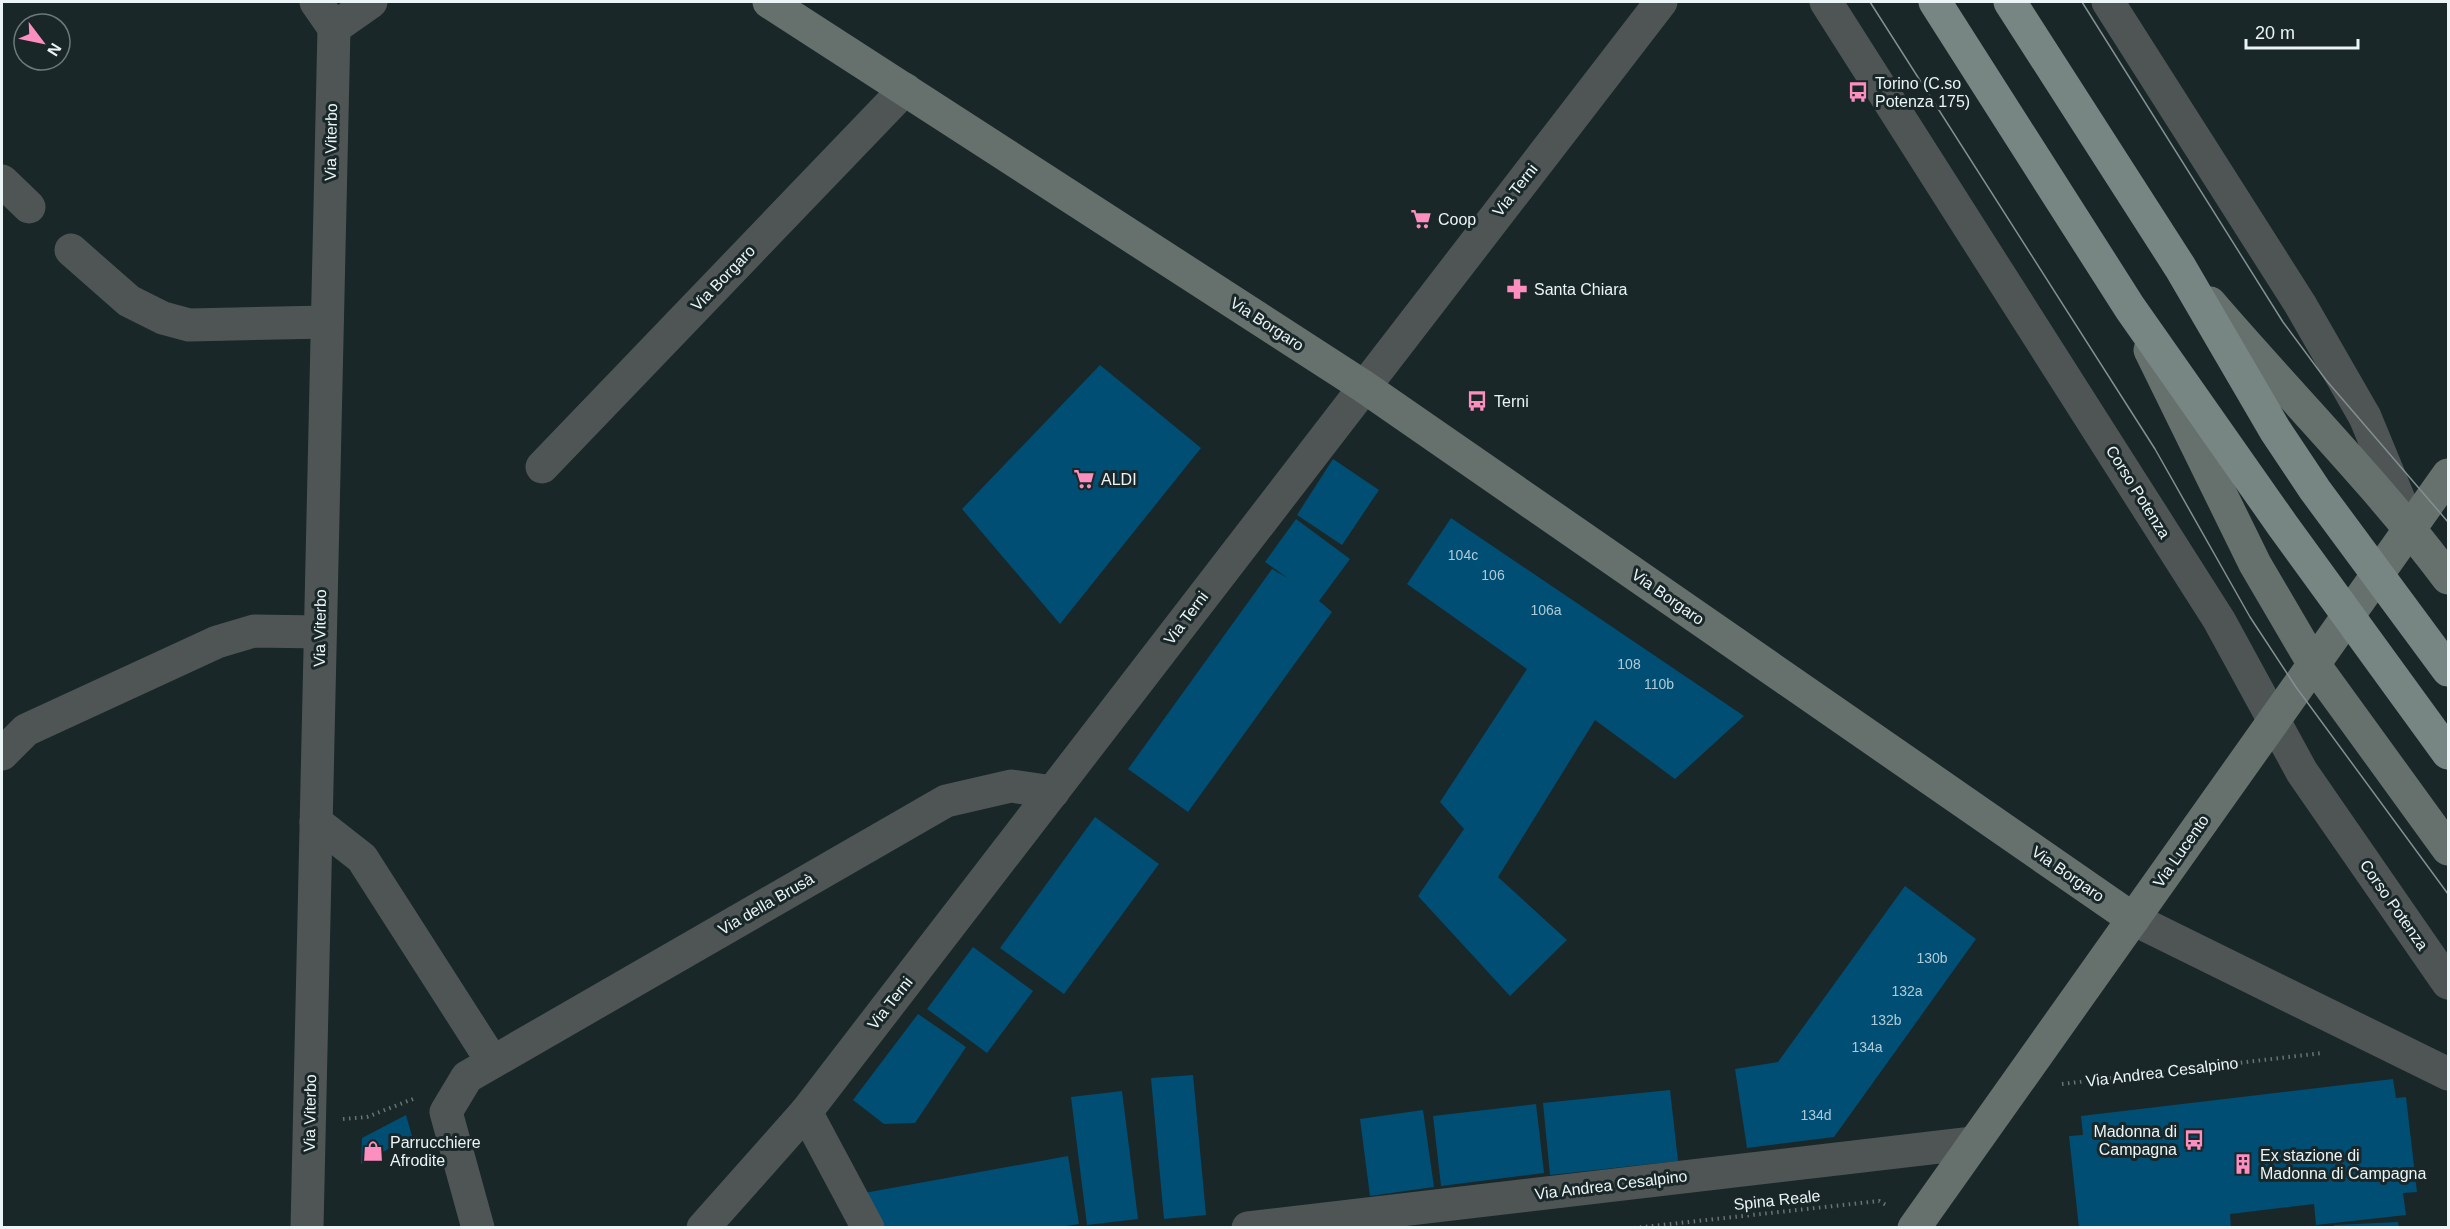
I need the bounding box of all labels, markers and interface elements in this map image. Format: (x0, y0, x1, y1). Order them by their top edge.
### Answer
north arrow (12, 12, 72, 72)
scale bar (2246, 12, 2358, 50)
text: 20 m (2255, 23, 2295, 43)
text: N (44, 40, 65, 59)
place label: Torino (C.so Potenza 175) (1875, 75, 1970, 110)
bus stop icon: Torino (C.so Potenza 175) (1846, 80, 1870, 104)
street label: Via Viterbo (322, 103, 340, 181)
street label: Via Terni (1489, 160, 1541, 220)
supermarket icon: Coop (1409, 207, 1433, 231)
place label: Coop (1438, 211, 1476, 228)
street label: Via Borgaro (688, 242, 758, 314)
pharmacy icon: Santa Chiara (1505, 277, 1529, 301)
place label: Santa Chiara (1534, 281, 1627, 298)
street label: Via Borgaro (1227, 294, 1307, 354)
bus stop icon: Terni (1465, 389, 1489, 413)
place label: Terni (1494, 393, 1529, 410)
street label: Corso Potenza (2103, 443, 2173, 541)
supermarket icon: ALDI (1072, 467, 1096, 491)
place label: ALDI (1101, 471, 1137, 488)
house number: 104c (1448, 547, 1478, 563)
street label: Via Borgaro (1629, 566, 1707, 628)
house number: 106 (1481, 567, 1505, 583)
street label: Via Terni (1161, 588, 1211, 648)
street label: Via Viterbo (311, 589, 329, 667)
house number: 106a (1530, 602, 1562, 618)
house number: 108 (1617, 656, 1641, 672)
house number: 110b (1644, 676, 1674, 692)
street label: Via Lucento (2150, 812, 2212, 890)
street label: Via Borgaro (2029, 843, 2107, 905)
street label: Corso Potenza (2357, 857, 2431, 953)
street label: Via della Brusà (715, 870, 817, 938)
house number: 130b (1916, 950, 1948, 966)
street label: Via Terni (864, 973, 916, 1033)
house number: 132a (1891, 983, 1923, 999)
house number: 132b (1870, 1012, 1902, 1028)
house number: 134a (1851, 1039, 1883, 1055)
street label: Via Andrea Cesalpino (2085, 1054, 2239, 1090)
street label: Via Viterbo (301, 1074, 319, 1152)
house number: 134d (1800, 1107, 1832, 1123)
place label: Madonna di Campagna (2093, 1123, 2177, 1158)
bus stop icon: Madonna di Campagna (2182, 1128, 2206, 1152)
place label: Parrucchiere Afrodite (390, 1134, 481, 1169)
shop icon: Parrucchiere Afrodite (361, 1139, 385, 1163)
place label: Ex stazione di Madonna di Campagna (2260, 1147, 2426, 1182)
building icon: Ex stazione di Madonna di Campagna (2231, 1152, 2255, 1176)
street label: Via Andrea Cesalpino (1534, 1167, 1688, 1203)
street label: Spina Reale (1733, 1187, 1821, 1213)

